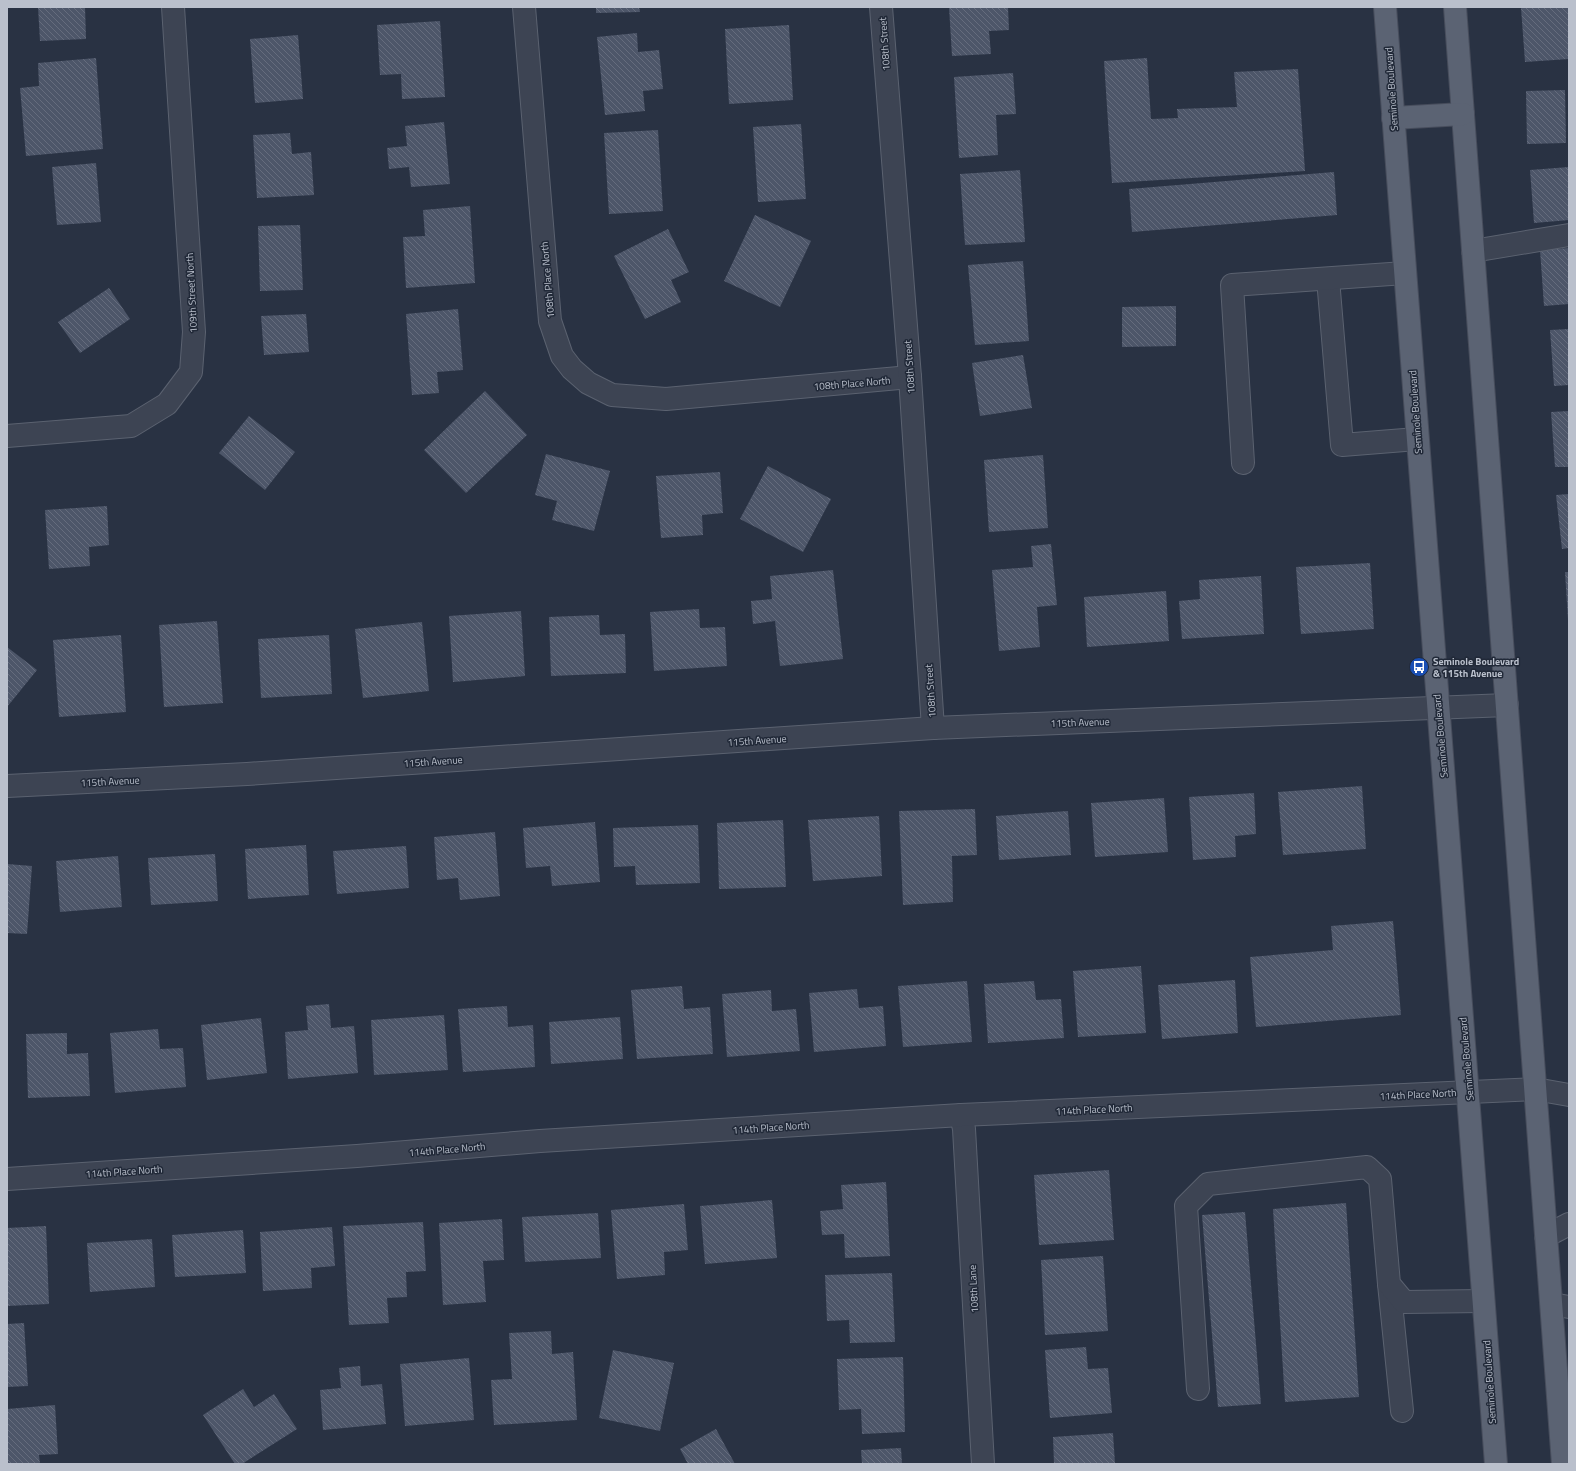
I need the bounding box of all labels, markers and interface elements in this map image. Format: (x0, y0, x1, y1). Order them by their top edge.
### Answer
street label: 108th Street (875, 16, 894, 71)
street label: Seminole Boulevard (1381, 47, 1402, 131)
street label: 108th Place North (537, 241, 558, 319)
street label: 109th Street North (182, 253, 201, 333)
street label: 108th Street (900, 339, 919, 394)
street label: Seminole Boulevard (1405, 370, 1426, 454)
street label: 108th Place North (813, 373, 891, 394)
place label: Seminole Boulevard & 115th Avenue (1433, 654, 1519, 681)
bus stop icon: Seminole Boulevard & 115th Avenue (1408, 656, 1430, 678)
street label: 108th Street (921, 663, 940, 718)
street label: Seminole Boulevard (1429, 694, 1452, 778)
street label: 115th Avenue (1050, 714, 1110, 731)
street label: 115th Avenue (727, 731, 787, 750)
street label: 115th Avenue (403, 752, 463, 771)
street label: 115th Avenue (80, 772, 140, 791)
street label: Seminole Boulevard (1455, 1017, 1478, 1101)
street label: 114th Place North (1379, 1085, 1457, 1104)
street label: 114th Place North (1055, 1100, 1133, 1119)
street label: 114th Place North (732, 1117, 810, 1138)
street label: 114th Place North (408, 1139, 486, 1160)
street label: 114th Place North (85, 1161, 163, 1182)
street label: 108th Lane (965, 1265, 982, 1313)
street label: Seminole Boulevard (1479, 1340, 1500, 1424)

